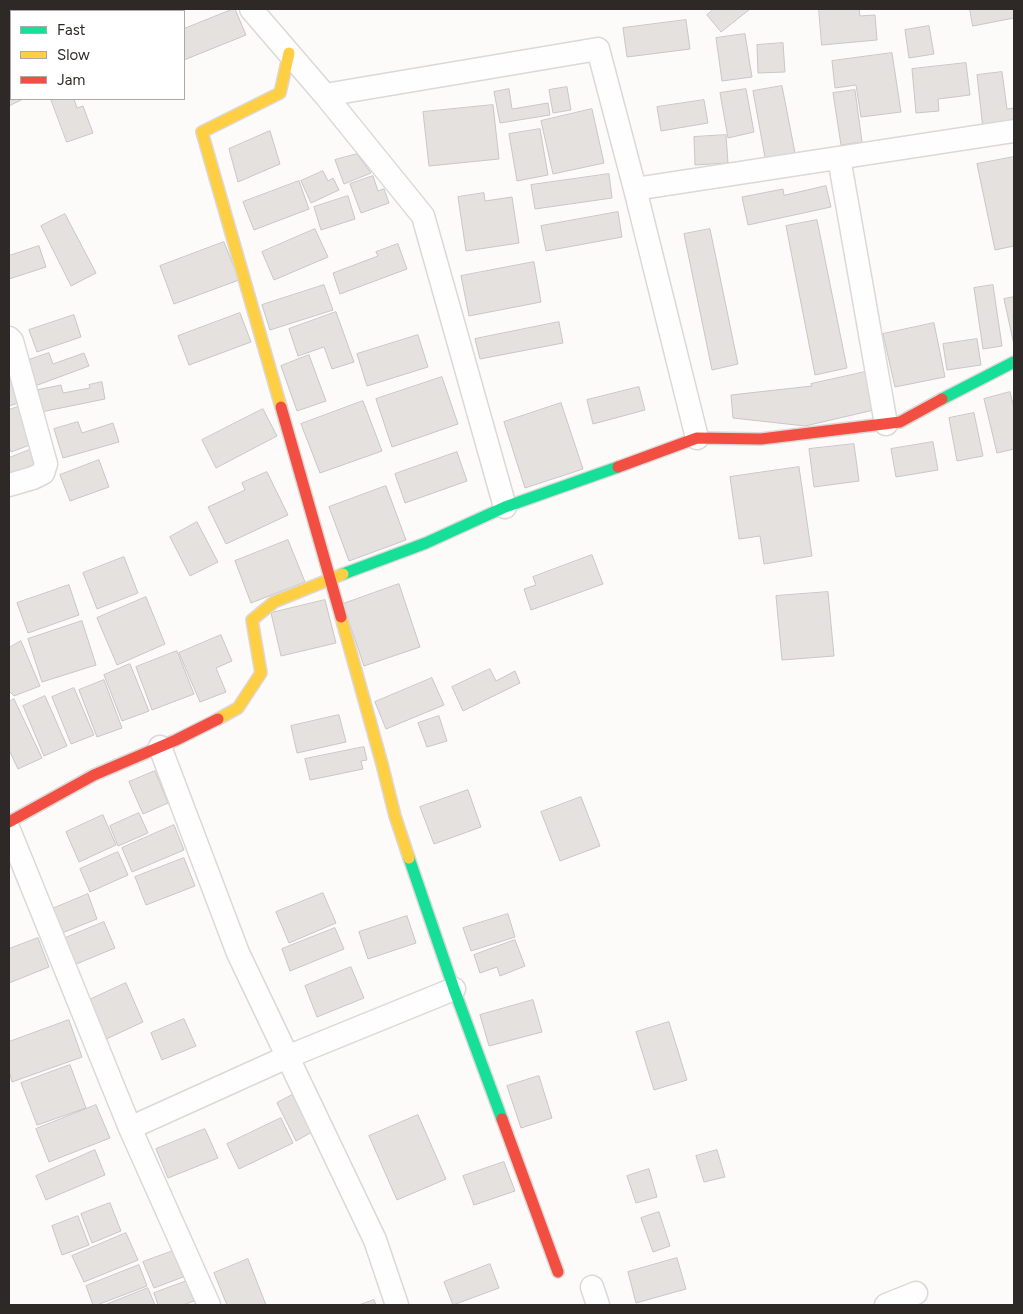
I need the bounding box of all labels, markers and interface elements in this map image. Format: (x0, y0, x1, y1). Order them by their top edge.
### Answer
legend (10, 10, 185, 100)
text: Fast (57, 21, 85, 39)
text: Slow (57, 46, 90, 64)
text: Jam (57, 71, 85, 89)

